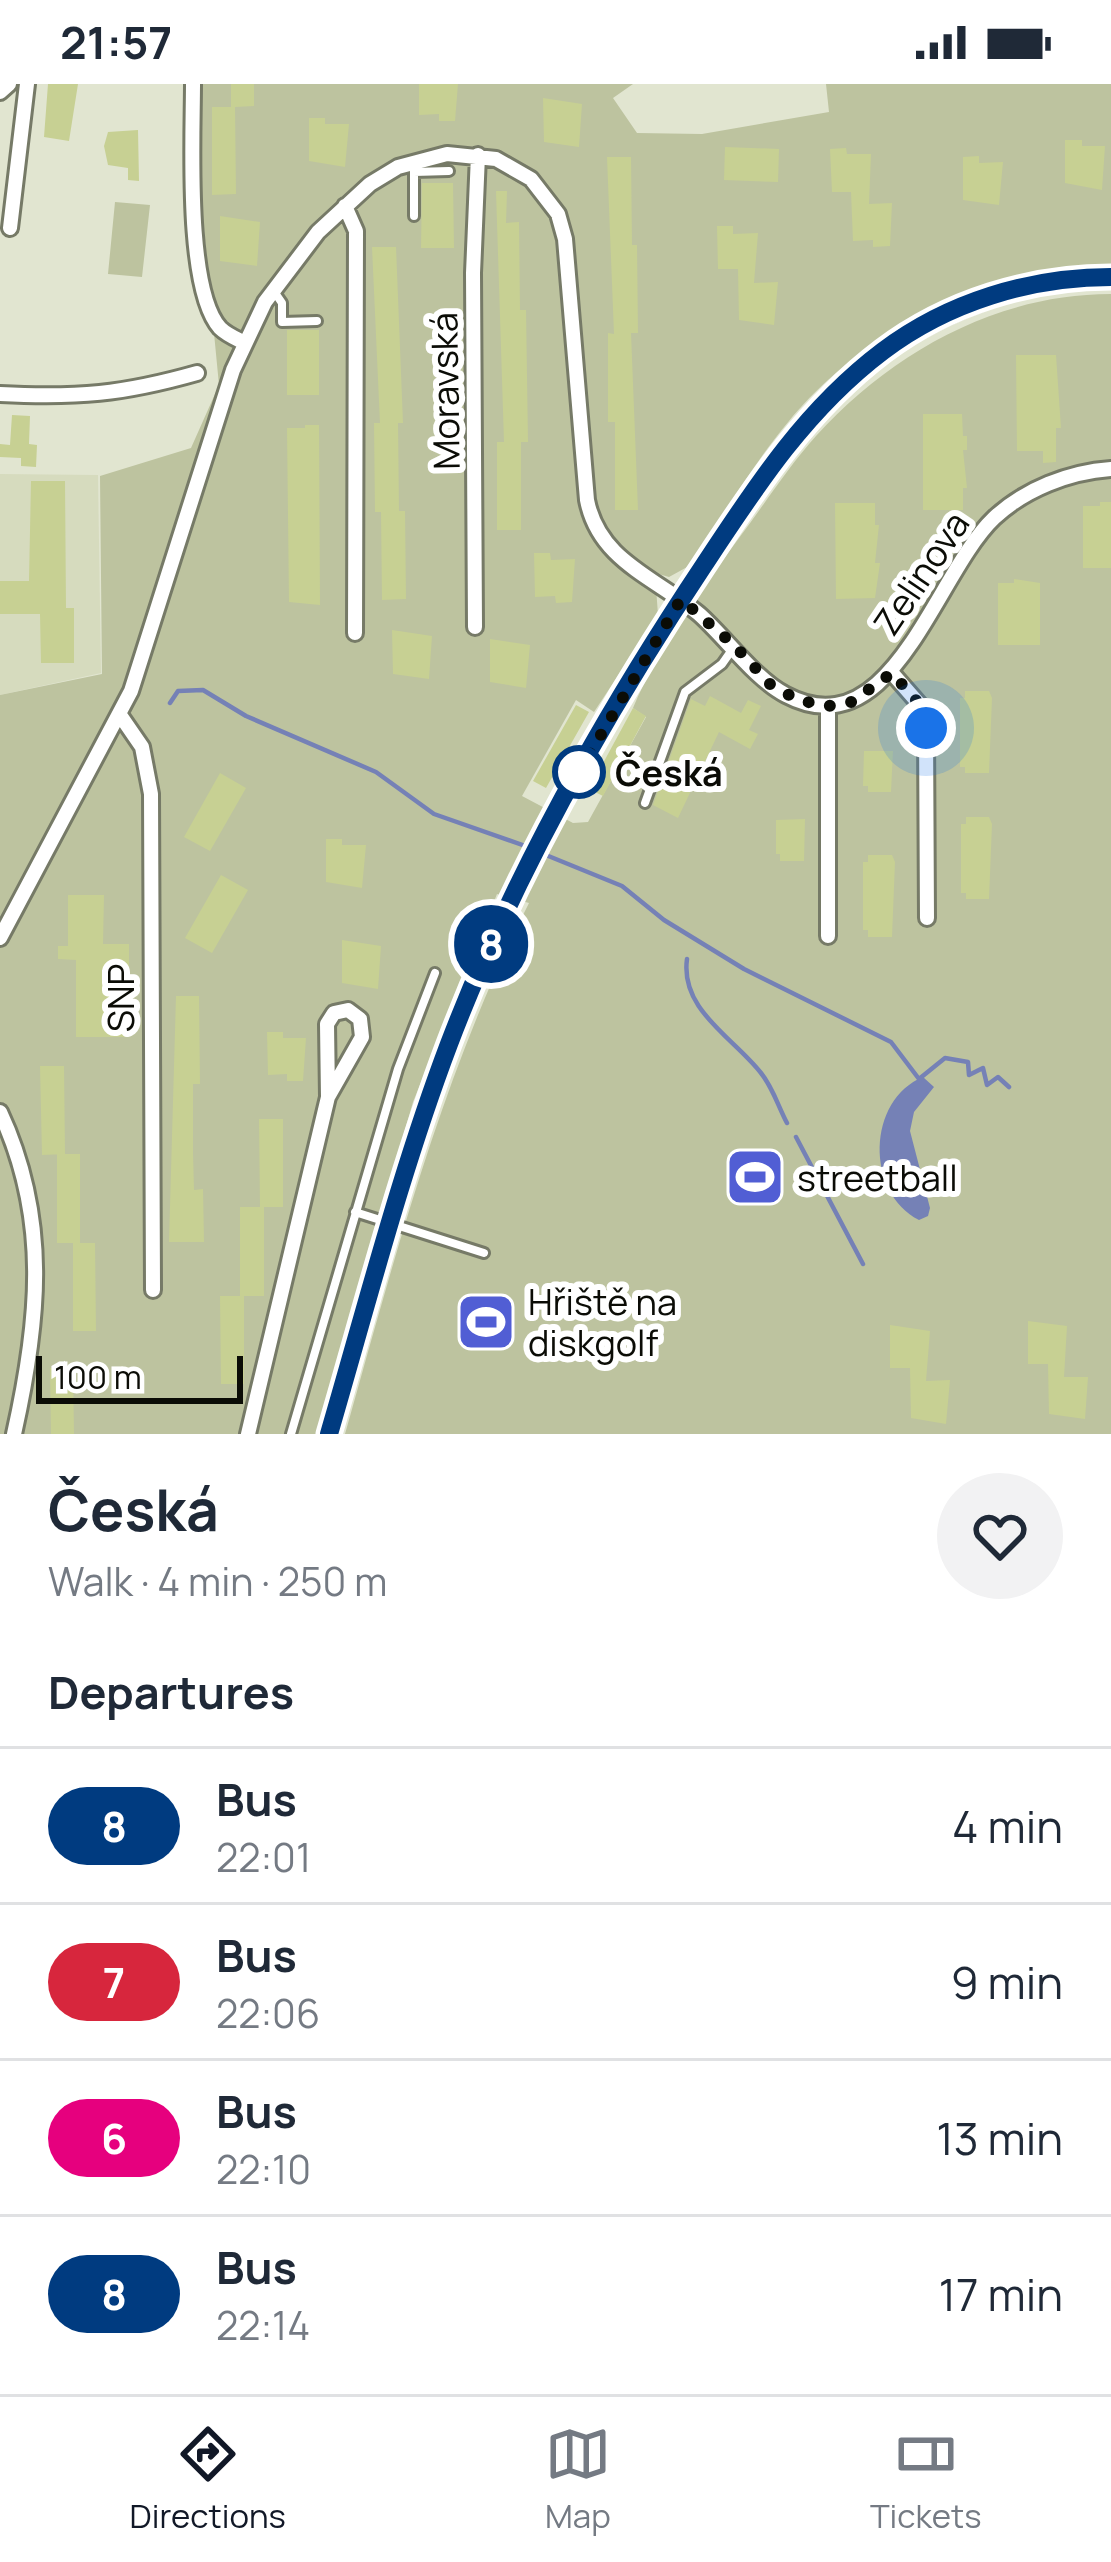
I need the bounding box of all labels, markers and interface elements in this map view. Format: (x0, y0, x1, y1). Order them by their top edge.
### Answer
text: 21:57 (60, 11, 172, 73)
street label: Moravská (419, 312, 471, 470)
street label: Zelinova (862, 502, 980, 644)
your location (896, 698, 956, 758)
marker: Česká (554, 747, 604, 797)
place label: Česká (615, 748, 723, 797)
line badge: 8 (452, 905, 530, 983)
text: 8 (478, 915, 504, 973)
street label: SNP (96, 964, 145, 1032)
sports icon: streetball (724, 1146, 786, 1208)
place label: streetball (797, 1153, 958, 1202)
place label: Hřiště na diskgolf (528, 1277, 677, 1367)
sports icon: Hřiště na diskgolf (455, 1291, 517, 1353)
scale bar (36, 1350, 243, 1403)
text: 100 m (54, 1354, 142, 1399)
text: Česká (48, 1470, 219, 1548)
button: heart (937, 1473, 1063, 1599)
text: Walk · 4 min · 250 m (48, 1554, 387, 1608)
text: Departures (48, 1661, 294, 1723)
text: Bus (216, 1768, 297, 1830)
text: 4 min (952, 1795, 1063, 1857)
text: 8 (101, 1797, 127, 1855)
text: 22:01 (216, 1830, 311, 1884)
text: Bus (216, 1924, 297, 1986)
text: 9 min (951, 1951, 1063, 2013)
text: 7 (103, 1953, 125, 2011)
text: 22:06 (216, 1986, 320, 2040)
text: Bus (216, 2080, 297, 2142)
text: 13 min (936, 2107, 1063, 2169)
text: 6 (101, 2109, 127, 2167)
text: 22:10 (216, 2142, 311, 2196)
text: Bus (216, 2236, 297, 2298)
text: 17 min (938, 2263, 1063, 2325)
text: 8 (101, 2265, 127, 2323)
text: 22:14 (216, 2298, 310, 2352)
tab: Directions (130, 2421, 286, 2538)
tab: Map (545, 2421, 611, 2538)
tab: Tickets (870, 2421, 981, 2538)

